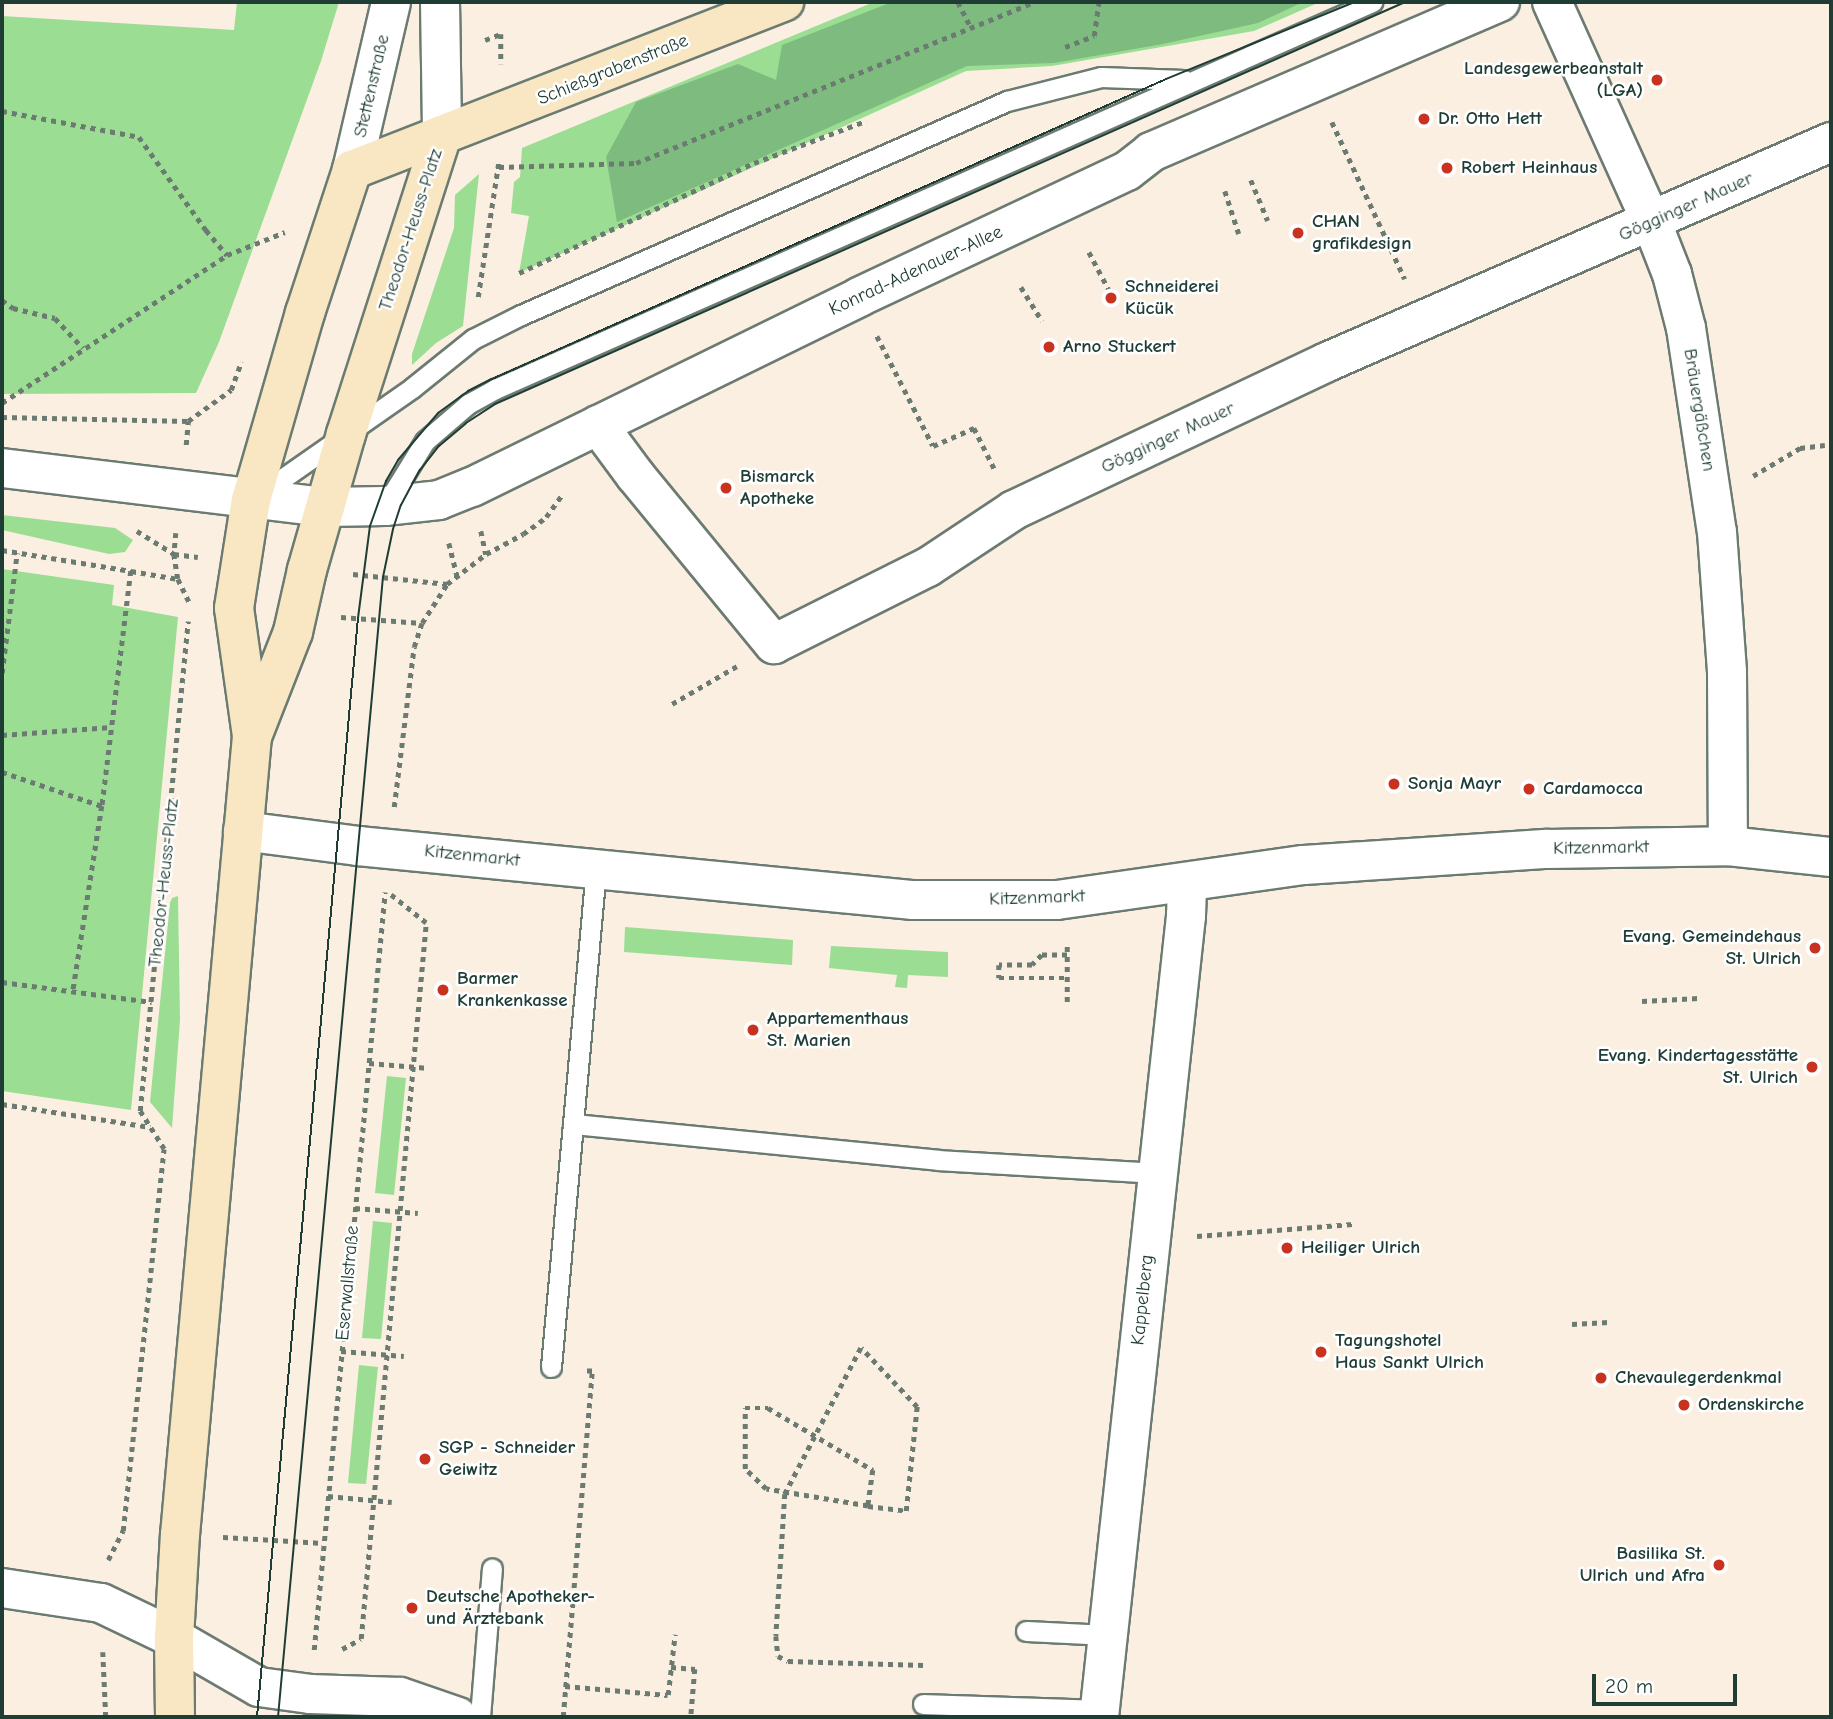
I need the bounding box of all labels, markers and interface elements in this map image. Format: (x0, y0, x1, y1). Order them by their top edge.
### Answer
street label: Schießgrabenstraße (534, 29, 692, 111)
street label: Stettenstraße (349, 32, 395, 140)
place label: Landesgewerbeanstalt (LGA) (1464, 58, 1643, 102)
marker: Landesgewerbeanstalt (LGA) (1649, 72, 1665, 88)
place label: Dr. Otto Hett (1438, 108, 1542, 130)
marker: Dr. Otto Hett (1416, 111, 1432, 127)
street label: Theodor-Heuss-Platz (374, 146, 448, 314)
place label: Robert Heinhaus (1461, 157, 1597, 179)
marker: Robert Heinhaus (1439, 160, 1455, 176)
street label: Gögginger Mauer (1615, 167, 1757, 247)
place label: CHAN grafikdesign (1312, 211, 1412, 255)
street label: Konrad-Adenauer-Allee (826, 221, 1006, 321)
marker: CHAN grafikdesign (1290, 225, 1306, 241)
place label: Schneiderei Kücük (1125, 276, 1219, 320)
marker: Schneiderei Kücük (1103, 290, 1119, 306)
place label: Arno Stuckert (1063, 336, 1176, 358)
marker: Arno Stuckert (1041, 339, 1057, 355)
street label: Bräuergäßchen (1678, 347, 1720, 473)
street label: Gögginger Mauer (1098, 397, 1238, 479)
place label: Bismarck Apotheke (740, 466, 814, 510)
marker: Bismarck Apotheke (718, 480, 734, 496)
place label: Sonja Mayr (1408, 773, 1501, 795)
marker: Sonja Mayr (1386, 776, 1402, 792)
place label: Cardamocca (1543, 778, 1643, 800)
marker: Cardamocca (1521, 781, 1537, 797)
street label: Theodor-Heuss-Platz (144, 798, 184, 968)
street label: Kitzenmarkt (1553, 836, 1649, 860)
street label: Kitzenmarkt (423, 840, 521, 872)
street label: Kitzenmarkt (989, 885, 1085, 911)
place label: Evang. Gemeindehaus St. Ulrich (1622, 926, 1801, 970)
marker: Evang. Gemeindehaus St. Ulrich (1807, 940, 1823, 956)
place label: Barmer Krankenkasse (457, 968, 567, 1012)
marker: Barmer Krankenkasse (435, 982, 451, 998)
place label: Appartementhaus St. Marien (767, 1008, 908, 1052)
marker: Appartementhaus St. Marien (745, 1022, 761, 1038)
place label: Evang. Kindertagesstätte St. Ulrich (1598, 1045, 1798, 1089)
marker: Evang. Kindertagesstätte St. Ulrich (1804, 1059, 1820, 1075)
street label: Eserwallstraße (332, 1225, 364, 1341)
place label: Heiliger Ulrich (1301, 1237, 1420, 1259)
marker: Heiliger Ulrich (1279, 1240, 1295, 1256)
street label: Kappelberg (1127, 1254, 1159, 1346)
place label: Tagungshotel Haus Sankt Ulrich (1335, 1330, 1484, 1374)
marker: Tagungshotel Haus Sankt Ulrich (1313, 1344, 1329, 1360)
place label: Chevaulegerdenkmal (1615, 1367, 1782, 1389)
marker: Chevaulegerdenkmal (1593, 1370, 1609, 1386)
place label: Ordenskirche (1698, 1394, 1804, 1416)
marker: Ordenskirche (1676, 1397, 1692, 1413)
place label: SGP - Schneider Geiwitz (439, 1437, 575, 1481)
marker: SGP - Schneider Geiwitz (417, 1451, 433, 1467)
place label: Basilika St. Ulrich und Afra (1580, 1543, 1705, 1587)
marker: Basilika St. Ulrich und Afra (1711, 1557, 1727, 1573)
place label: Deutsche Apotheker- und Ärztebank (426, 1586, 595, 1630)
marker: Deutsche Apotheker- und Ärztebank (404, 1600, 420, 1616)
scale bar (1595, 1660, 1740, 1704)
text: 20 m (1605, 1674, 1653, 1698)

